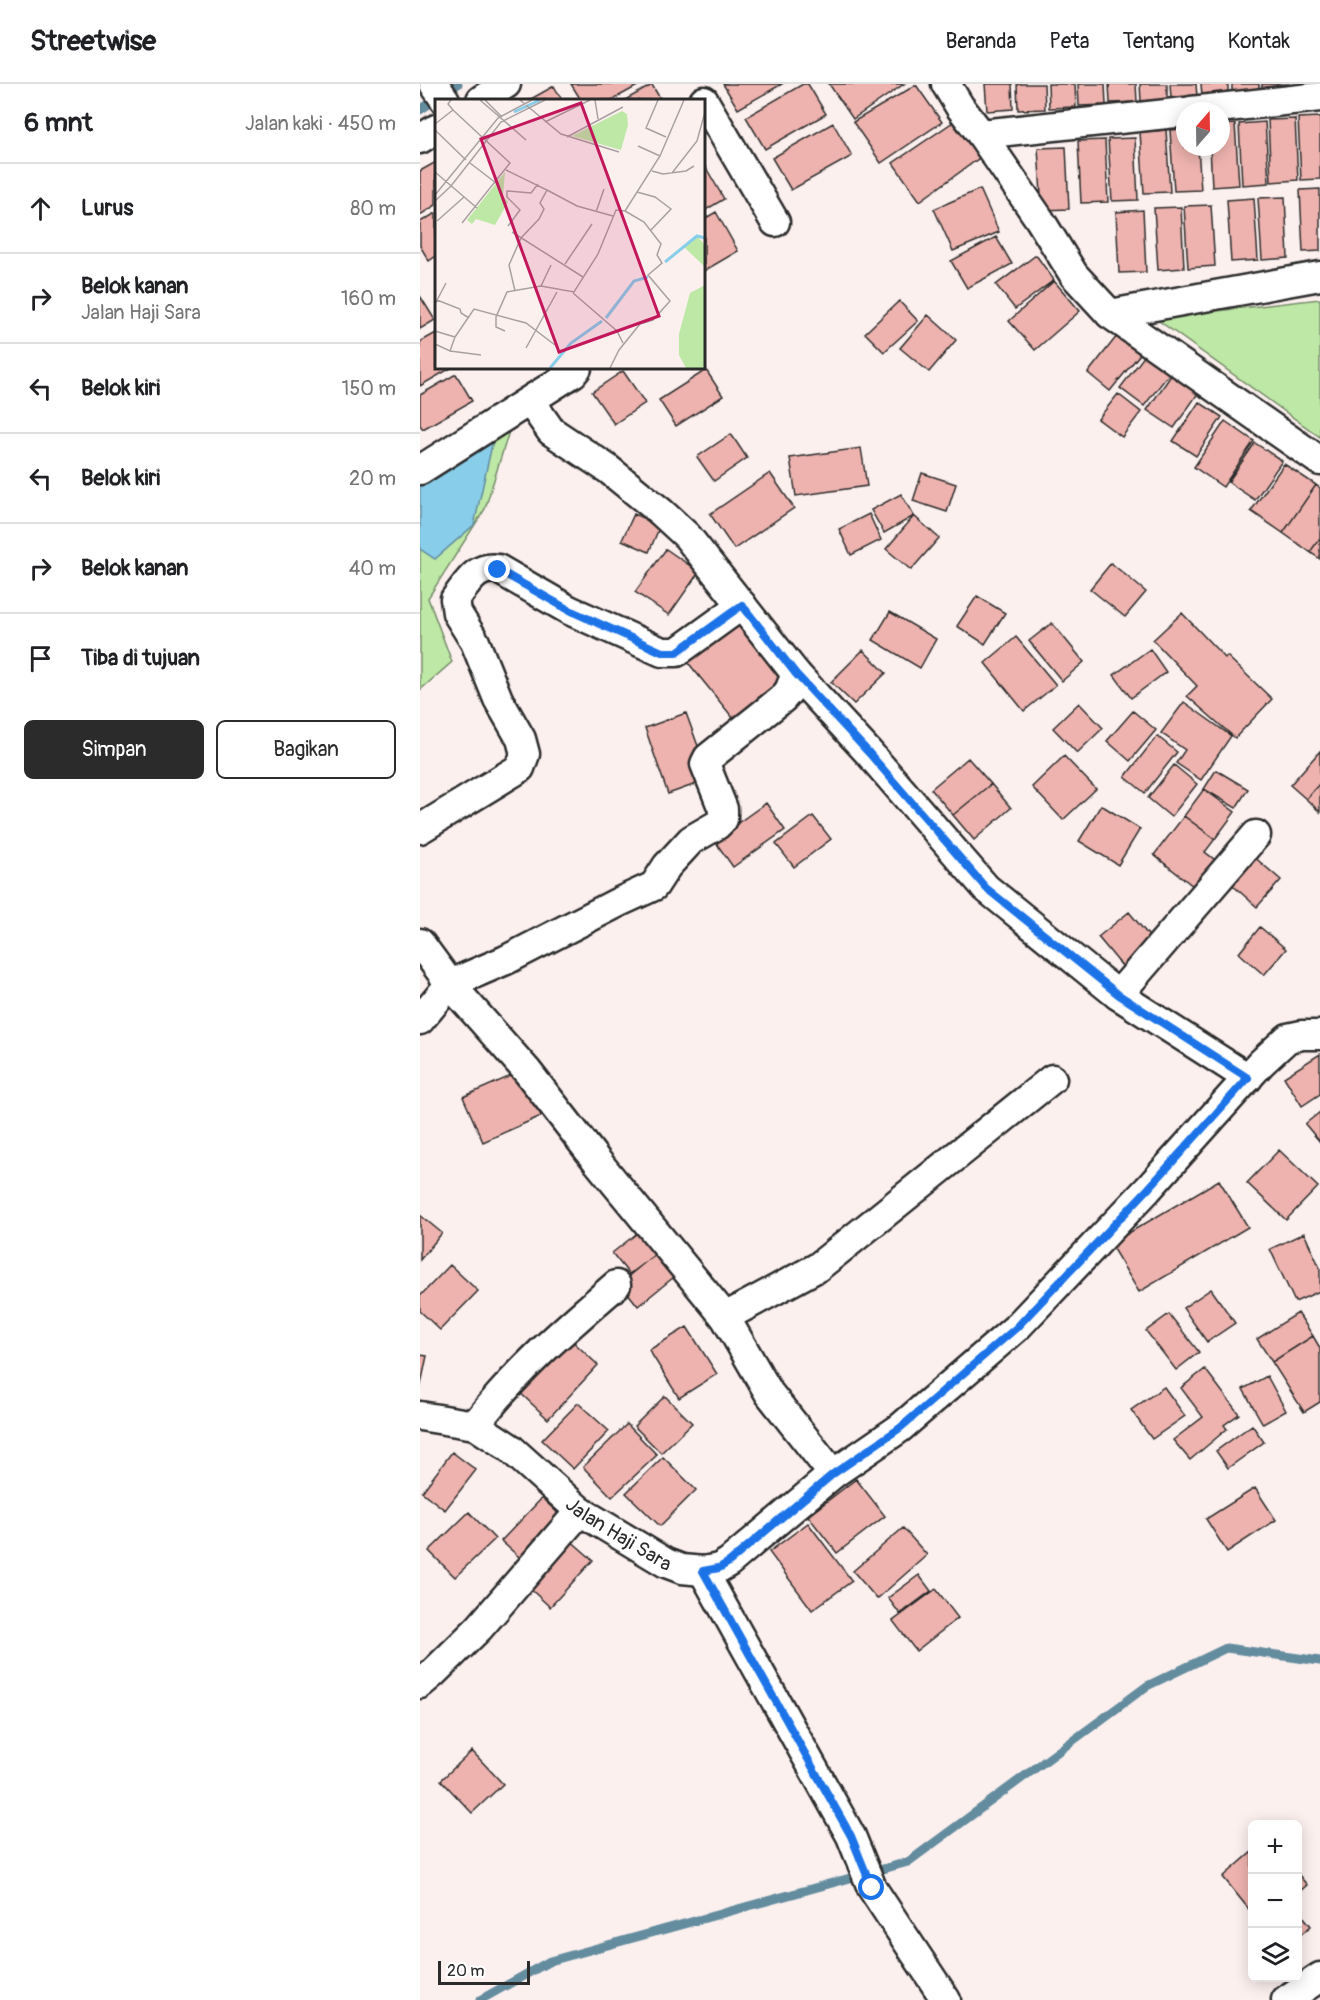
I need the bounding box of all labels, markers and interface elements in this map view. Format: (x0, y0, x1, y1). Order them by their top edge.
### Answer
text: Streetwise (30, 24, 156, 59)
text: Beranda (946, 28, 1016, 55)
text: Peta (1049, 28, 1090, 55)
text: Tentang (1123, 28, 1195, 55)
text: Kontak (1228, 28, 1290, 55)
inset map (435, 99, 705, 369)
north arrow (1176, 102, 1230, 156)
text: 6 mnt (24, 107, 93, 139)
text: Jalan kaki · 450 m (245, 111, 396, 136)
icon: ahead (24, 192, 57, 225)
text: Lurus (81, 194, 133, 222)
text: 80 m (350, 196, 396, 221)
text: Belok kanan (81, 272, 189, 300)
icon: right (24, 282, 57, 315)
text: 160 m (341, 286, 396, 311)
text: Jalan Haji Sara (81, 300, 201, 325)
icon: left (24, 372, 57, 405)
text: Belok kiri (81, 374, 160, 402)
text: 150 m (342, 376, 396, 401)
icon: left (24, 462, 57, 495)
text: Belok kiri (81, 464, 160, 492)
text: 20 m (349, 466, 396, 491)
icon: right (24, 552, 57, 585)
text: Belok kanan (81, 554, 189, 582)
text: 40 m (349, 556, 396, 581)
route end (484, 556, 510, 582)
icon: arrive (24, 642, 57, 675)
text: Tiba di tujuan (81, 644, 200, 672)
button: Simpan (24, 720, 204, 779)
button: Bagikan (216, 720, 396, 779)
street label: Jalan Haji Sara (561, 1492, 675, 1576)
map controls (1248, 1820, 1302, 1982)
button: + (1248, 1820, 1302, 1874)
route start (858, 1874, 884, 1900)
button: − (1248, 1874, 1302, 1928)
button: layers (1248, 1928, 1302, 1982)
scale bar (438, 1958, 530, 1986)
text: 20 m (447, 1961, 485, 1981)

